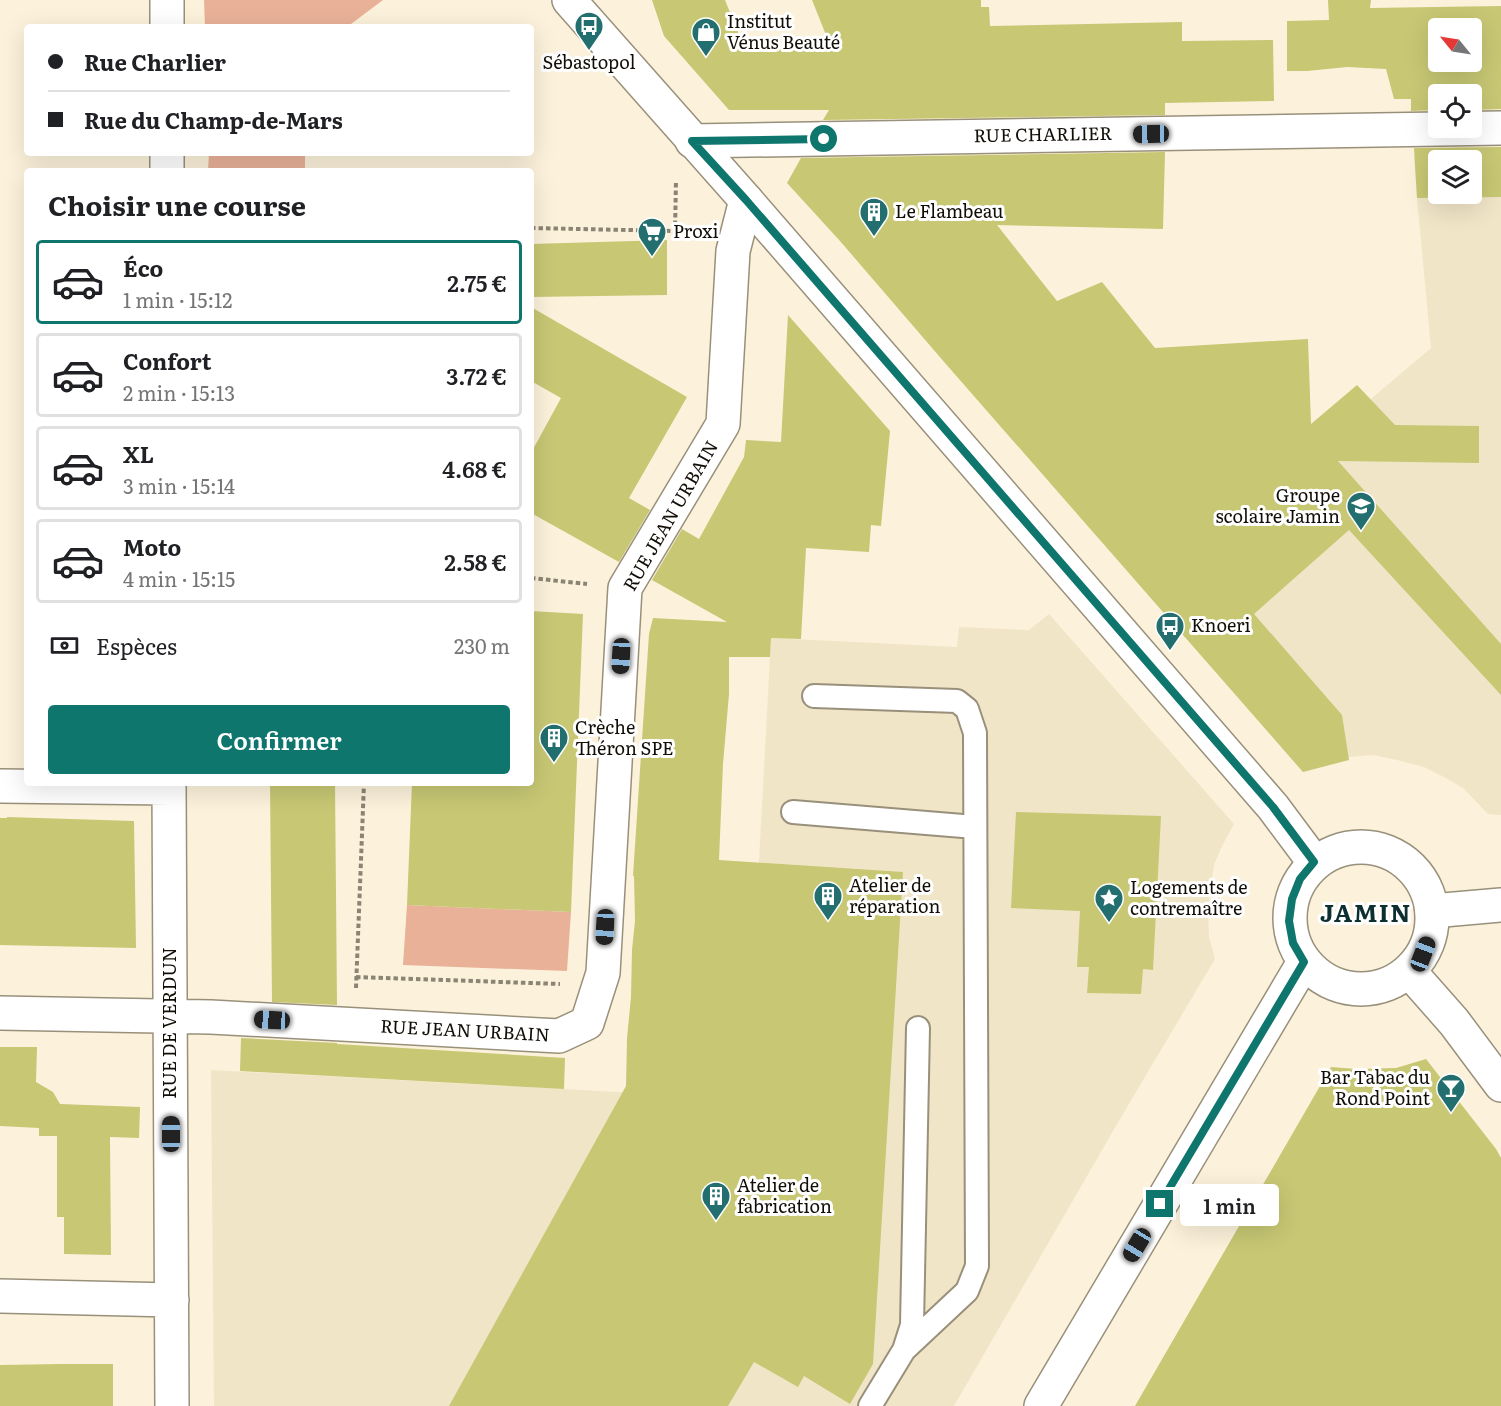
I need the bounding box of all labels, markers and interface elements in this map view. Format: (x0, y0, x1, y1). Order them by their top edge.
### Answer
place label: Institut Vénus Beauté (727, 7, 840, 55)
bus stop icon: Sébastopol (573, 10, 605, 52)
shop icon: Institut Vénus Beauté (690, 16, 722, 58)
north arrow (1428, 18, 1482, 72)
map controls (1428, 18, 1482, 204)
text: Rue Charlier (84, 45, 226, 78)
place label: Sébastopol (543, 48, 635, 75)
button: locate (1428, 84, 1482, 138)
text: Rue du Champ-de-Mars (84, 103, 343, 136)
street label: RUE CHARLIER (973, 119, 1113, 148)
route start (810, 125, 837, 152)
car (1133, 125, 1169, 143)
button: layers (1428, 150, 1482, 204)
text: Choisir une course (48, 184, 306, 224)
building icon: Le Flambeau (858, 196, 890, 238)
place label: Le Flambeau (895, 197, 1004, 224)
supermarket icon: Proxi (636, 216, 668, 258)
place label: Proxi (673, 217, 719, 244)
text: Éco (123, 251, 163, 284)
icon: car (51, 255, 105, 309)
text: 2.75 € (447, 266, 507, 299)
text: 1 min · 15:12 (123, 284, 232, 314)
text: Confort (123, 344, 211, 377)
icon: car (51, 348, 105, 402)
text: 3.72 € (446, 359, 507, 392)
text: 2 min · 15:13 (123, 377, 235, 407)
street label: RUE JEAN URBAIN (616, 435, 724, 596)
text: XL (123, 437, 154, 470)
icon: car (51, 441, 105, 495)
text: 4.68 € (442, 452, 507, 485)
text: 3 min · 15:14 (123, 470, 235, 500)
place label: Groupe scolaire Jamin (1215, 481, 1340, 529)
school or university icon: Groupe scolaire Jamin (1345, 490, 1377, 532)
text: Moto (123, 530, 181, 563)
icon: car (51, 534, 105, 588)
text: 2.58 € (444, 545, 507, 578)
text: 4 min · 15:15 (123, 563, 235, 593)
bus stop icon: Knoeri (1154, 610, 1186, 652)
place label: Knoeri (1191, 611, 1251, 638)
icon: cash (48, 629, 81, 662)
text: Espèces (96, 629, 177, 662)
text: 230 m (454, 630, 510, 660)
car (611, 638, 631, 674)
button: Confirmer (48, 705, 510, 774)
place label: Crèche Théron SPE (575, 713, 674, 761)
building icon: Crèche Théron SPE (538, 722, 570, 764)
place label: Atelier de réparation (849, 871, 940, 919)
place label: Logements de contremaître (1130, 873, 1248, 921)
building icon: Atelier de réparation (812, 880, 844, 922)
place icon: Logements de contremaître (1093, 882, 1125, 924)
district label: JAMIN (1320, 894, 1412, 929)
car (595, 909, 615, 945)
car (1408, 934, 1438, 974)
street label: RUE DE VERDUN (155, 947, 182, 1099)
car (254, 1010, 290, 1030)
street label: RUE JEAN URBAIN (380, 1012, 551, 1047)
place label: Bar Tabac du Rond Point (1320, 1063, 1431, 1111)
bar icon: Bar Tabac du Rond Point (1435, 1072, 1467, 1114)
car (162, 1116, 180, 1152)
place label: Atelier de fabrication (737, 1171, 832, 1219)
building icon: Atelier de fabrication (700, 1180, 732, 1222)
callout: 1 min (1181, 1183, 1280, 1225)
route end (1146, 1190, 1173, 1217)
text: 1 min (1203, 1190, 1256, 1220)
car (1120, 1225, 1154, 1265)

